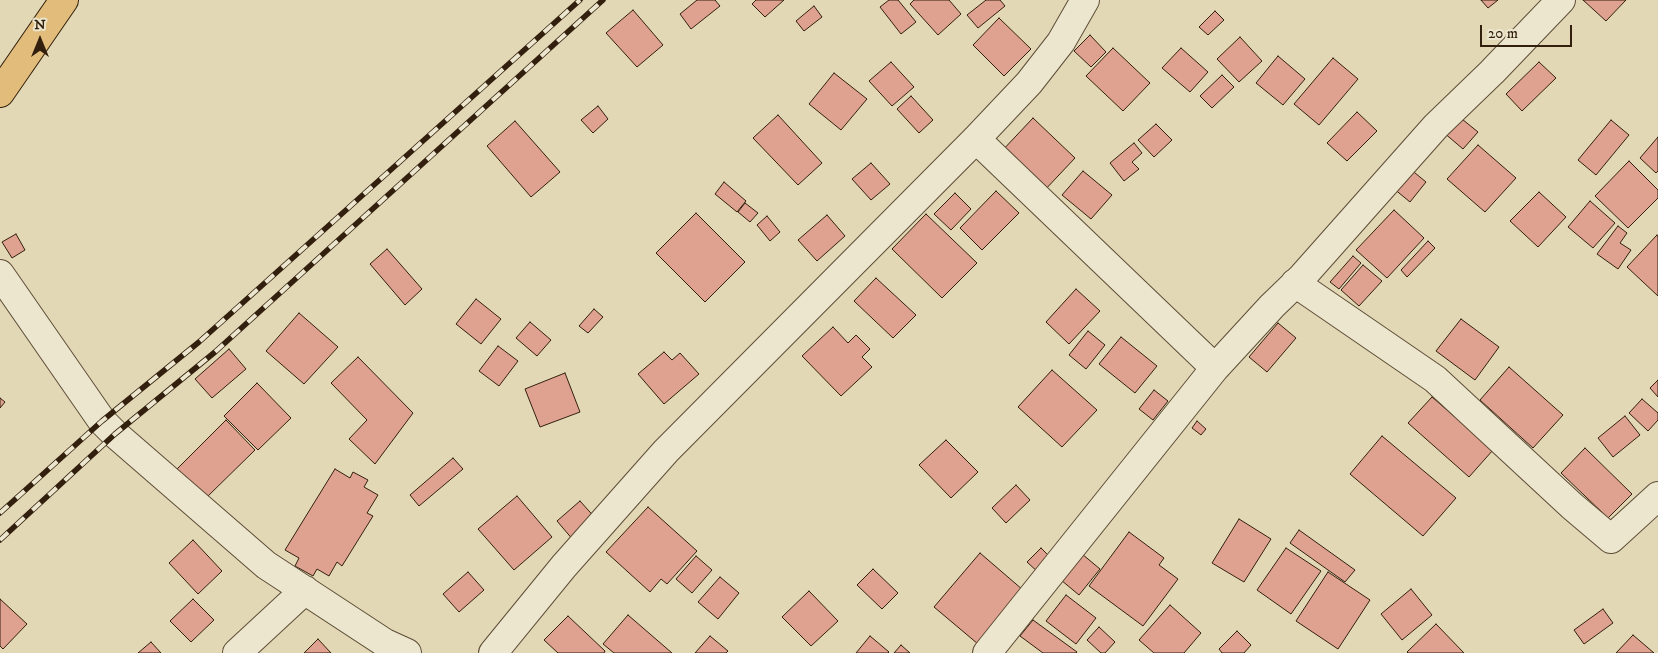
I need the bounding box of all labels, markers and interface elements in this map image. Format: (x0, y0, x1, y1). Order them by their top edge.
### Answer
north arrow (15, 15, 65, 65)
scale bar (1483, 15, 1576, 47)
text: N (34, 16, 46, 34)
text: 20 m (1488, 24, 1518, 43)

